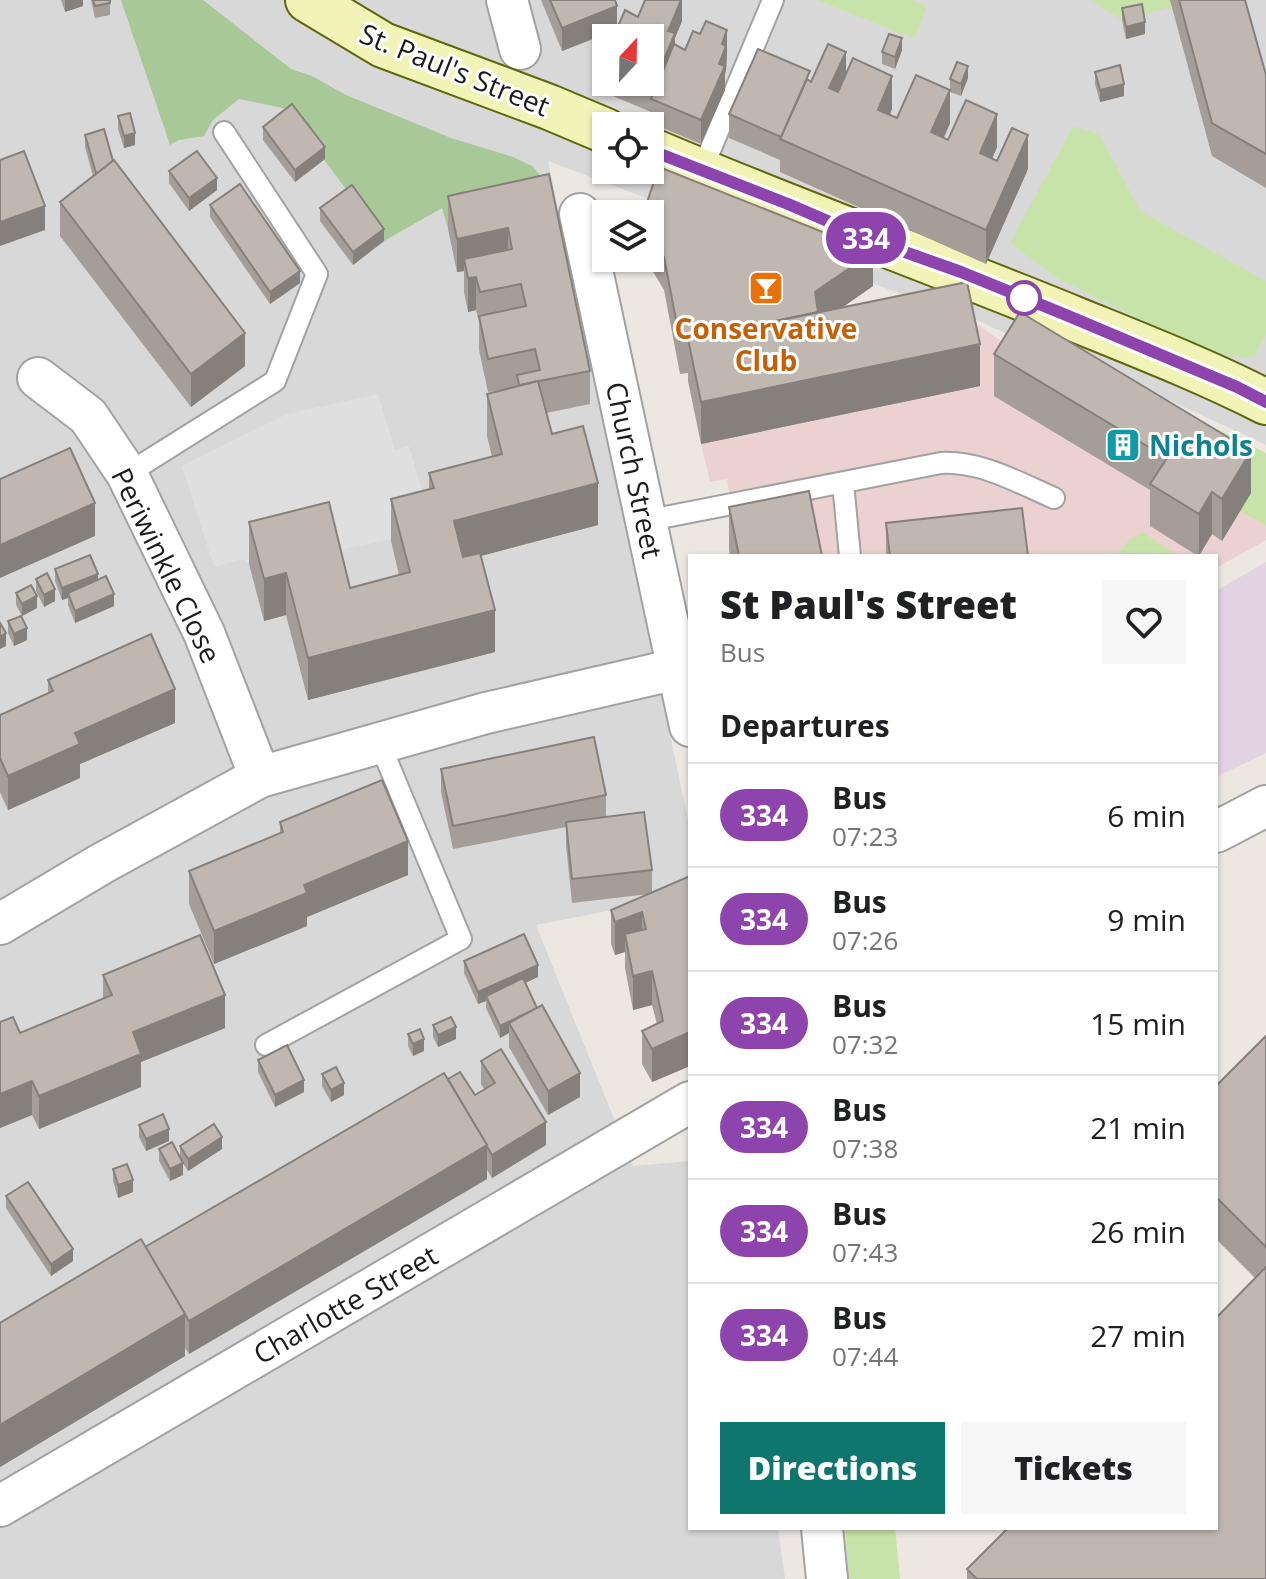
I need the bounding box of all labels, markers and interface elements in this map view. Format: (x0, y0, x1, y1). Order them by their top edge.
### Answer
street label: St. Paul's Street (354, 14, 556, 124)
north arrow (592, 24, 664, 96)
map controls (592, 24, 664, 272)
button: locate (592, 112, 664, 184)
button: layers (592, 200, 664, 272)
line badge: 334 (820, 212, 912, 264)
text: 334 (842, 219, 890, 257)
bar icon: Conservative Club (747, 269, 785, 307)
unlabelled marker (1007, 281, 1041, 315)
place label: Conservative Club (675, 309, 857, 379)
street label: Church Street (598, 378, 672, 562)
building icon: Nichols (1104, 426, 1142, 464)
place label: Nichols (1149, 426, 1253, 464)
street label: Periwinkle Close (103, 461, 231, 669)
text: St Paul's Street (720, 578, 1017, 630)
button: heart (1102, 580, 1186, 664)
text: Bus (720, 634, 765, 670)
text: Departures (720, 705, 890, 746)
text: Bus (832, 777, 887, 818)
text: 6 min (1107, 795, 1186, 836)
text: 334 (740, 796, 788, 834)
text: 07:23 (832, 818, 898, 854)
text: Bus (832, 881, 887, 922)
text: 9 min (1107, 899, 1186, 940)
text: 334 (740, 900, 788, 938)
text: 07:26 (832, 922, 898, 958)
text: Bus (832, 985, 887, 1026)
text: 15 min (1090, 1003, 1186, 1044)
text: 334 (740, 1004, 788, 1042)
text: 07:32 (832, 1026, 898, 1062)
text: Bus (832, 1089, 887, 1130)
text: 21 min (1090, 1107, 1186, 1148)
text: 334 (740, 1108, 788, 1146)
text: 07:38 (832, 1130, 898, 1166)
text: Bus (832, 1193, 887, 1234)
text: 26 min (1090, 1211, 1186, 1252)
text: 334 (740, 1212, 788, 1250)
text: 07:43 (832, 1234, 898, 1270)
street label: Charlotte Street (246, 1236, 444, 1372)
text: Bus (832, 1297, 887, 1338)
text: 27 min (1090, 1315, 1186, 1356)
text: 334 (740, 1316, 788, 1354)
text: 07:44 (832, 1338, 898, 1374)
button: Directions (720, 1422, 945, 1514)
button: Tickets (961, 1422, 1186, 1514)

